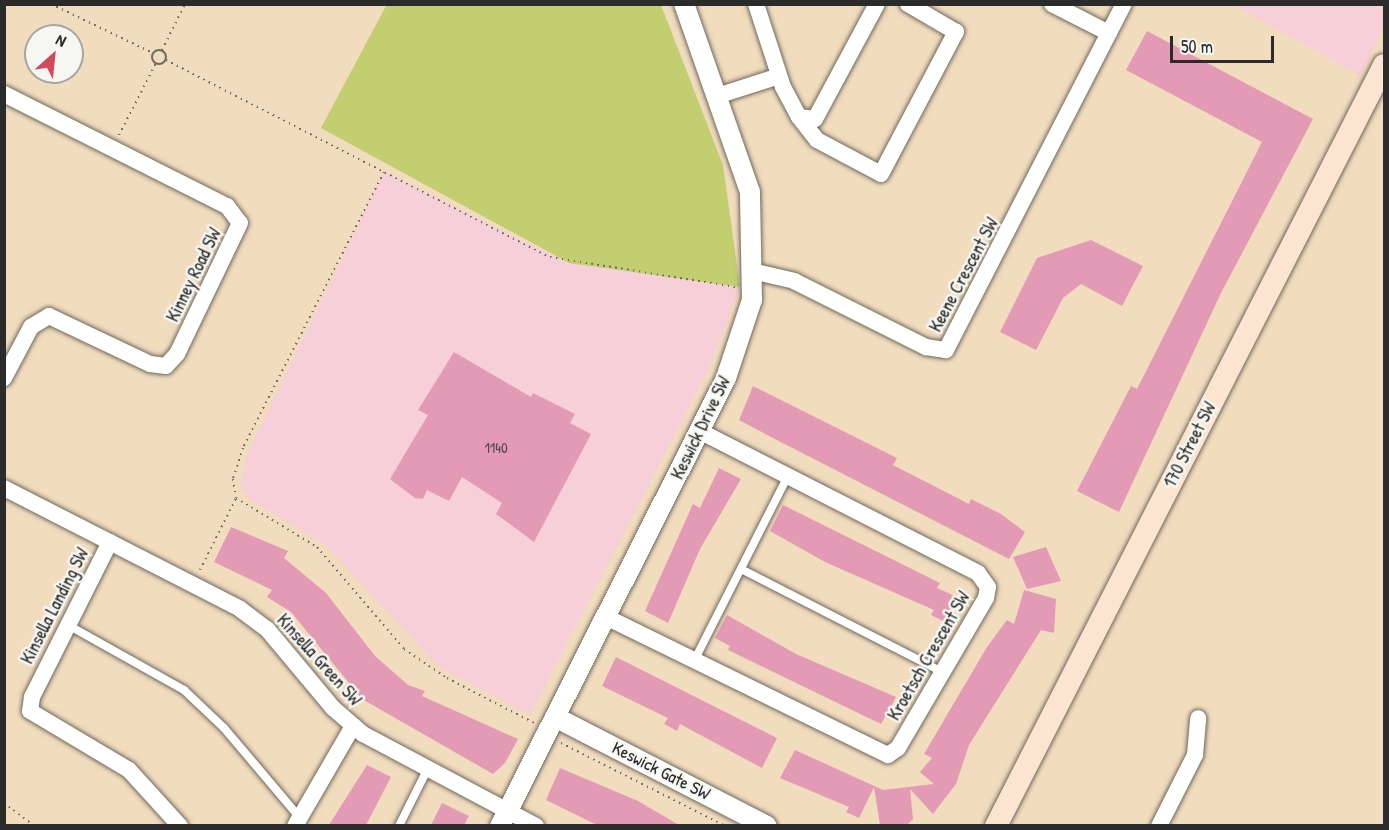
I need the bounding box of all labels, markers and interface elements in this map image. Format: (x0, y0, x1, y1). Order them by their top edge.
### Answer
north arrow (24, 24, 84, 84)
scale bar (1173, 24, 1276, 62)
text: N (52, 28, 70, 51)
text: 50 m (1181, 34, 1213, 59)
street label: Keene Crescent SW (925, 214, 1003, 336)
street label: Kinney Road SW (162, 225, 226, 325)
street label: Keswick Drive SW (667, 373, 735, 483)
street label: 170 Street SW (1159, 399, 1221, 491)
house number: 1140 (484, 439, 508, 457)
street label: Kinsella Landing SW (17, 544, 93, 668)
street label: Kroetsch Crescent SW (883, 588, 975, 724)
street label: Kinsella Green SW (272, 610, 366, 710)
street label: Keswick Gate SW (608, 737, 714, 805)

